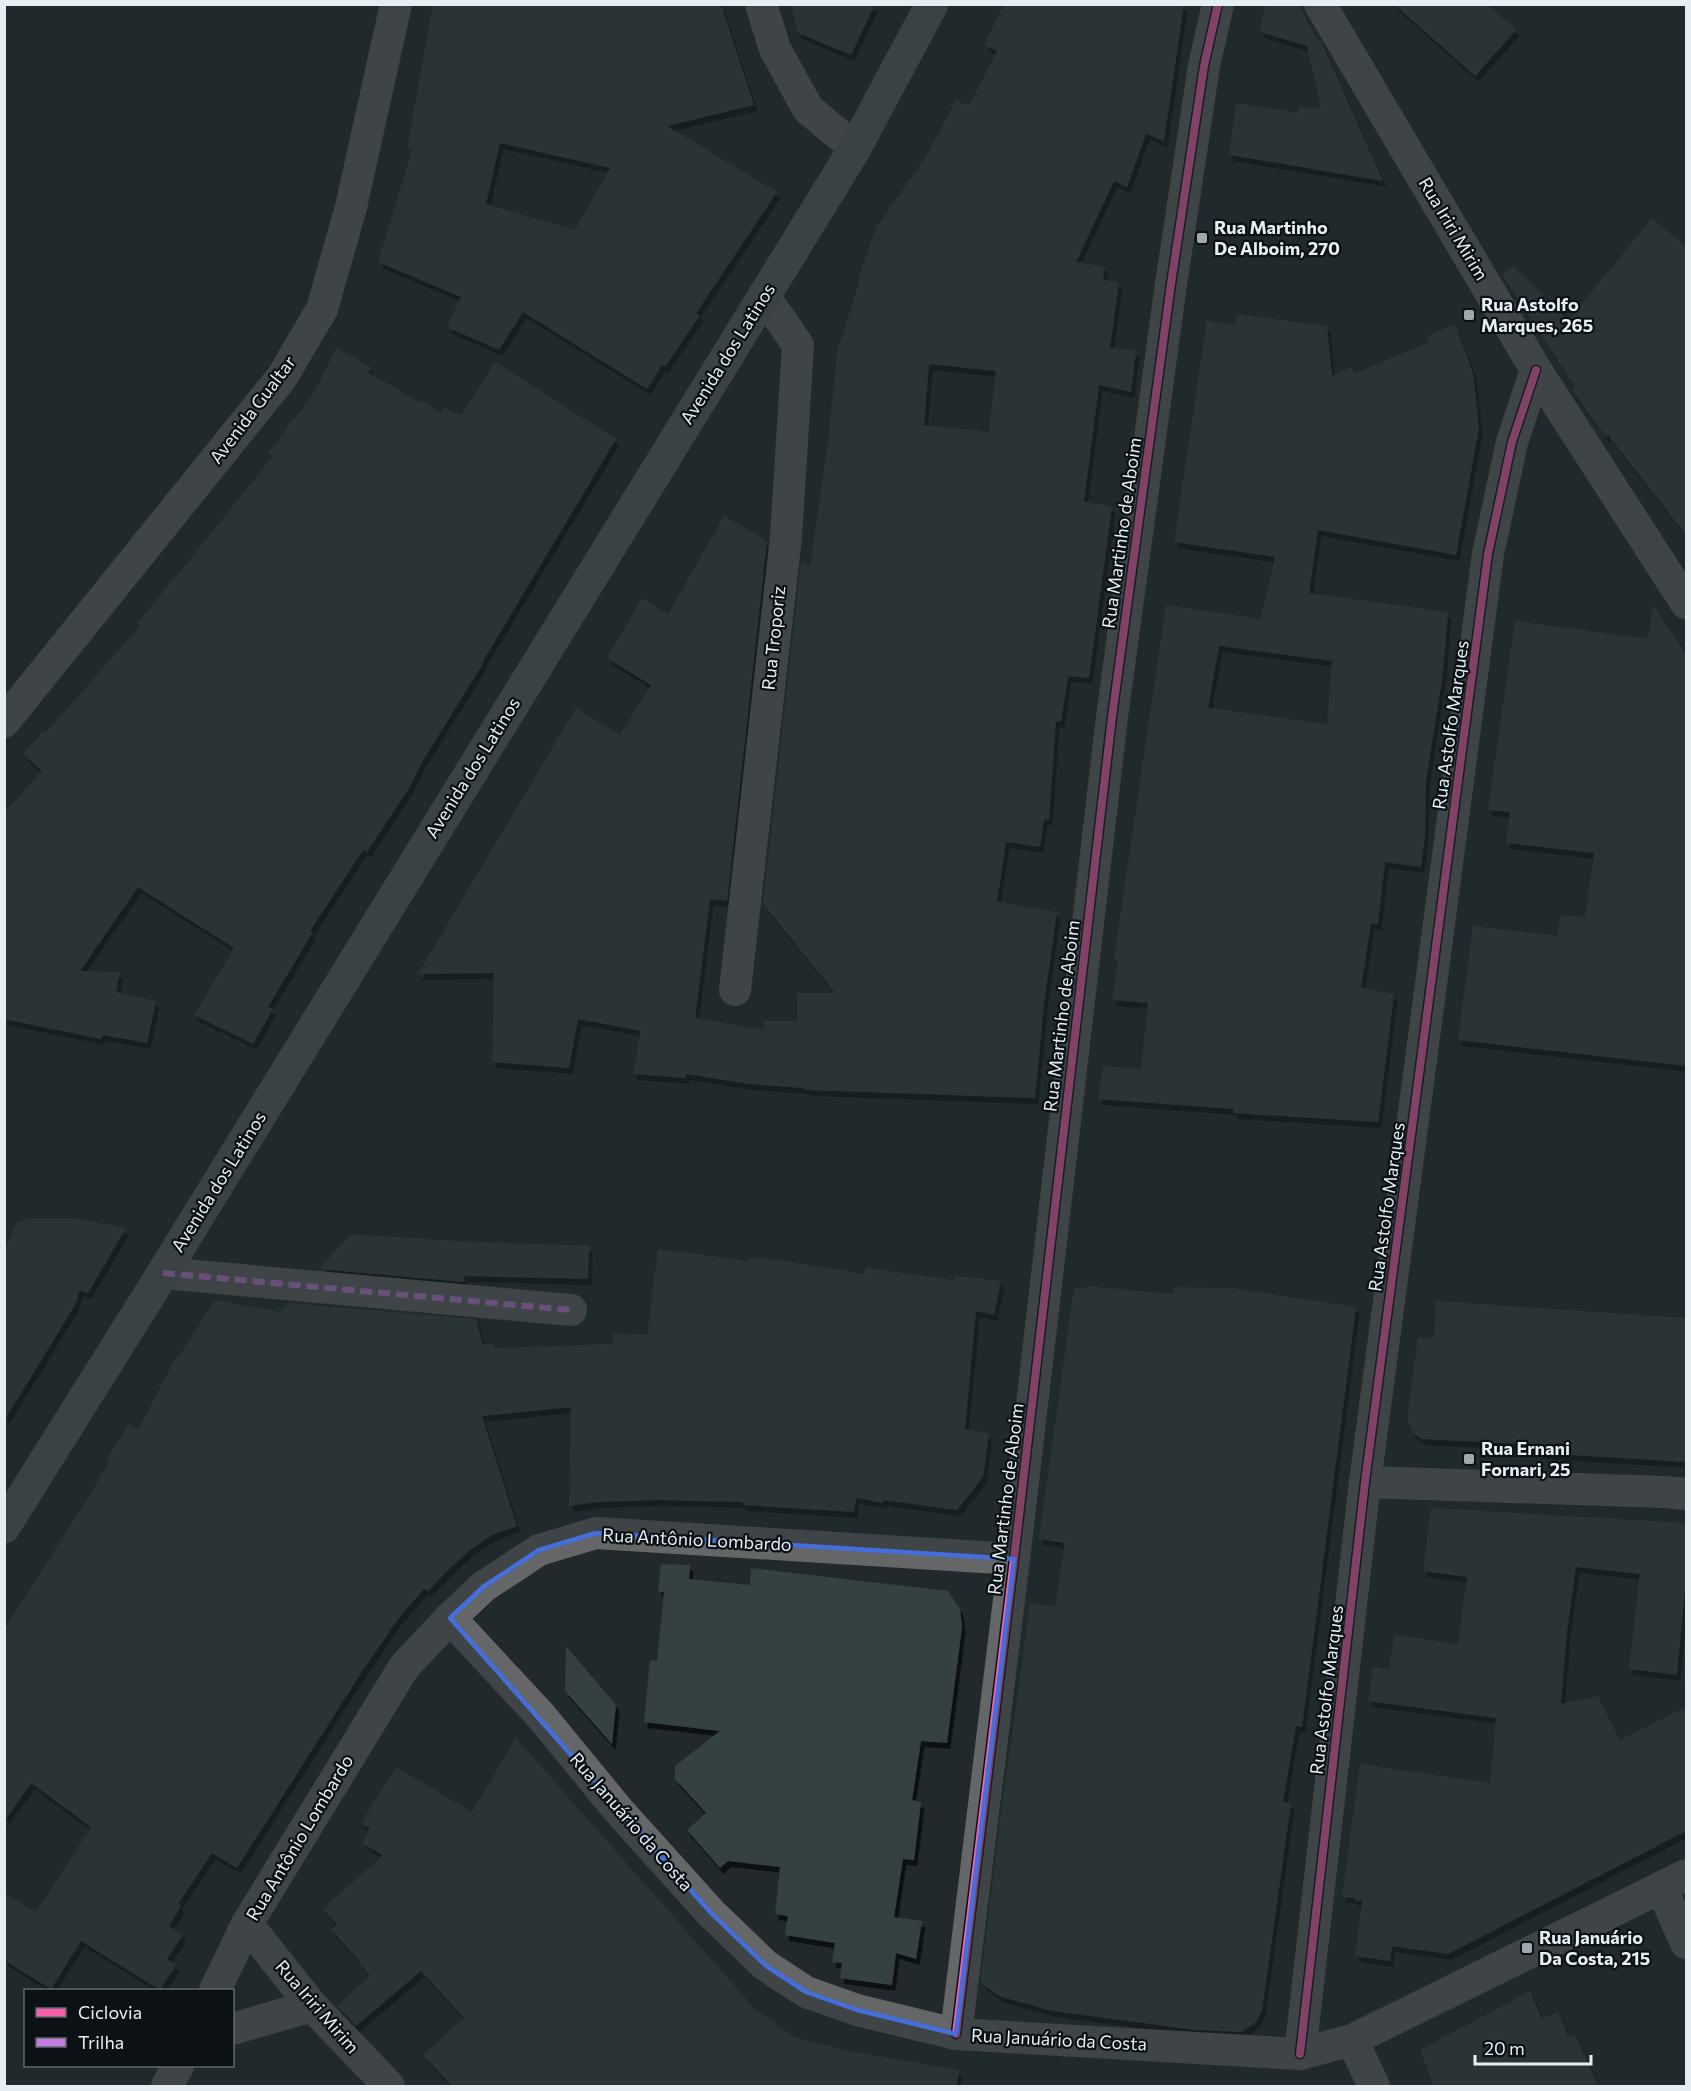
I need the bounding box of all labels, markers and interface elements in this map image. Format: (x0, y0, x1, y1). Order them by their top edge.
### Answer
street label: Rua Iriri Mirim (1414, 173, 1493, 284)
place label: Rua Martinho De Alboim, 270 (1214, 216, 1340, 259)
marker: Rua Martinho De Alboim, 270 (1195, 231, 1209, 245)
street label: Avenida dos Latinos (675, 279, 779, 428)
place label: Rua Astolfo Marques, 265 (1481, 293, 1593, 336)
marker: Rua Astolfo Marques, 265 (1462, 308, 1476, 322)
street label: Avenida Gualtar (204, 351, 300, 468)
street label: Rua Martinho de Aboim (1097, 436, 1145, 630)
street label: Rua Troporiz (757, 585, 789, 691)
street label: Rua Astolfo Marques (1427, 639, 1473, 811)
street label: Avenida dos Latinos (420, 693, 524, 842)
street label: Rua Martinho de Aboim (1038, 919, 1084, 1113)
street label: Avenida dos Latinos (166, 1107, 270, 1256)
street label: Rua Astolfo Marques (1363, 1121, 1409, 1293)
street label: Rua Martinho de Aboim (982, 1402, 1028, 1596)
place label: Rua Ernani Fornari, 25 (1481, 1437, 1570, 1480)
marker: Rua Ernani Fornari, 25 (1462, 1452, 1476, 1466)
street label: Rua Antônio Lombardo (602, 1523, 792, 1555)
street label: Rua Astolfo Marques (1305, 1604, 1347, 1776)
street label: Rua Januário da Costa (566, 1748, 698, 1895)
street label: Rua Antônio Lombardo (241, 1751, 357, 1924)
place label: Rua Januário Da Costa, 215 (1539, 1926, 1650, 1969)
marker: Rua Januário Da Costa, 215 (1520, 1941, 1534, 1955)
street label: Rua Iriri Mirim (271, 1955, 364, 2057)
legend (24, 1989, 234, 2067)
text: Ciclovia (78, 2001, 142, 2023)
street label: Rua Januário da Costa (970, 2023, 1148, 2055)
scale bar (1475, 2028, 1590, 2066)
text: Trilha (78, 2031, 124, 2053)
text: 20 m (1484, 2037, 1525, 2059)

